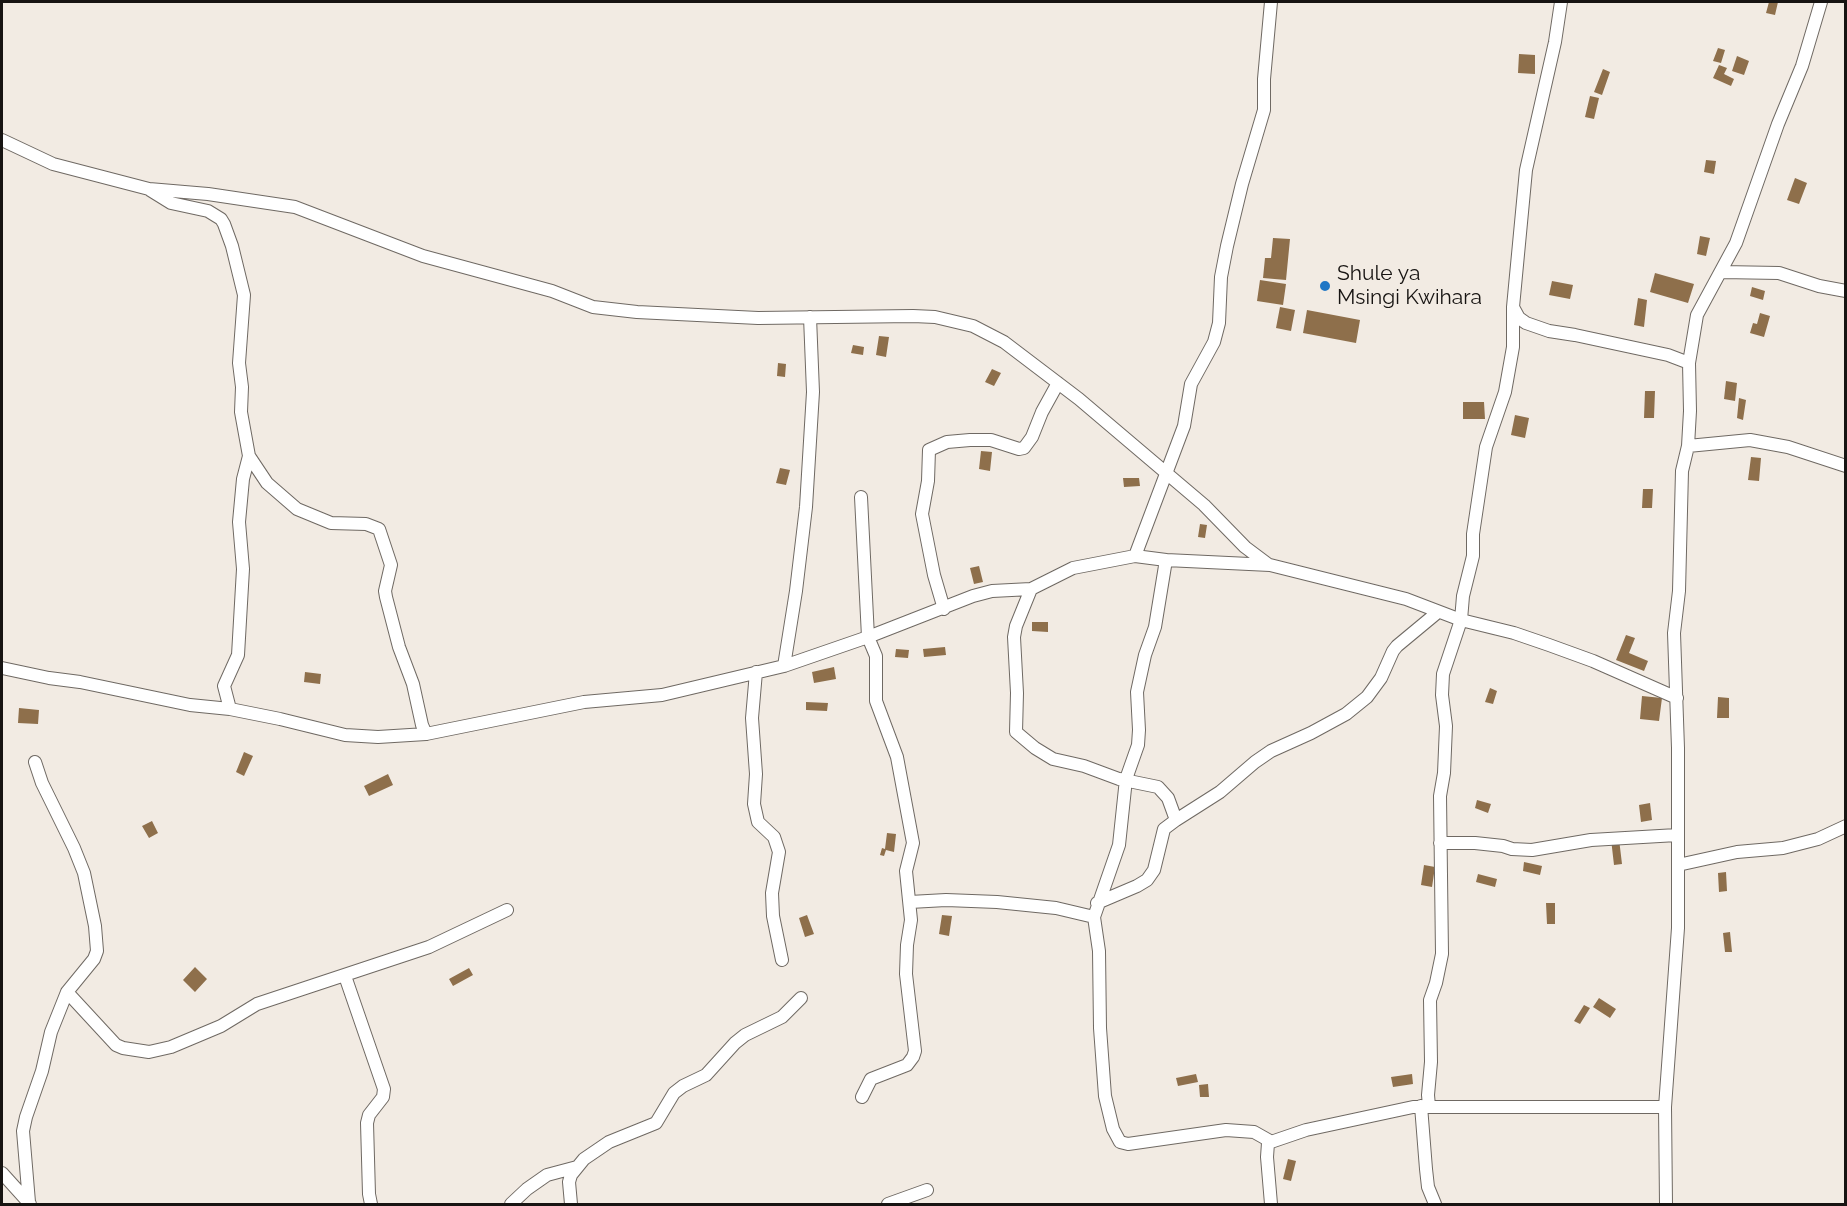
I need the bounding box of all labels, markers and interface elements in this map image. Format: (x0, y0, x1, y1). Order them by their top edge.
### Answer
place label: Shule ya Msingi Kwihara (1337, 261, 1482, 311)
marker: Shule ya Msingi Kwihara (1318, 279, 1332, 293)

